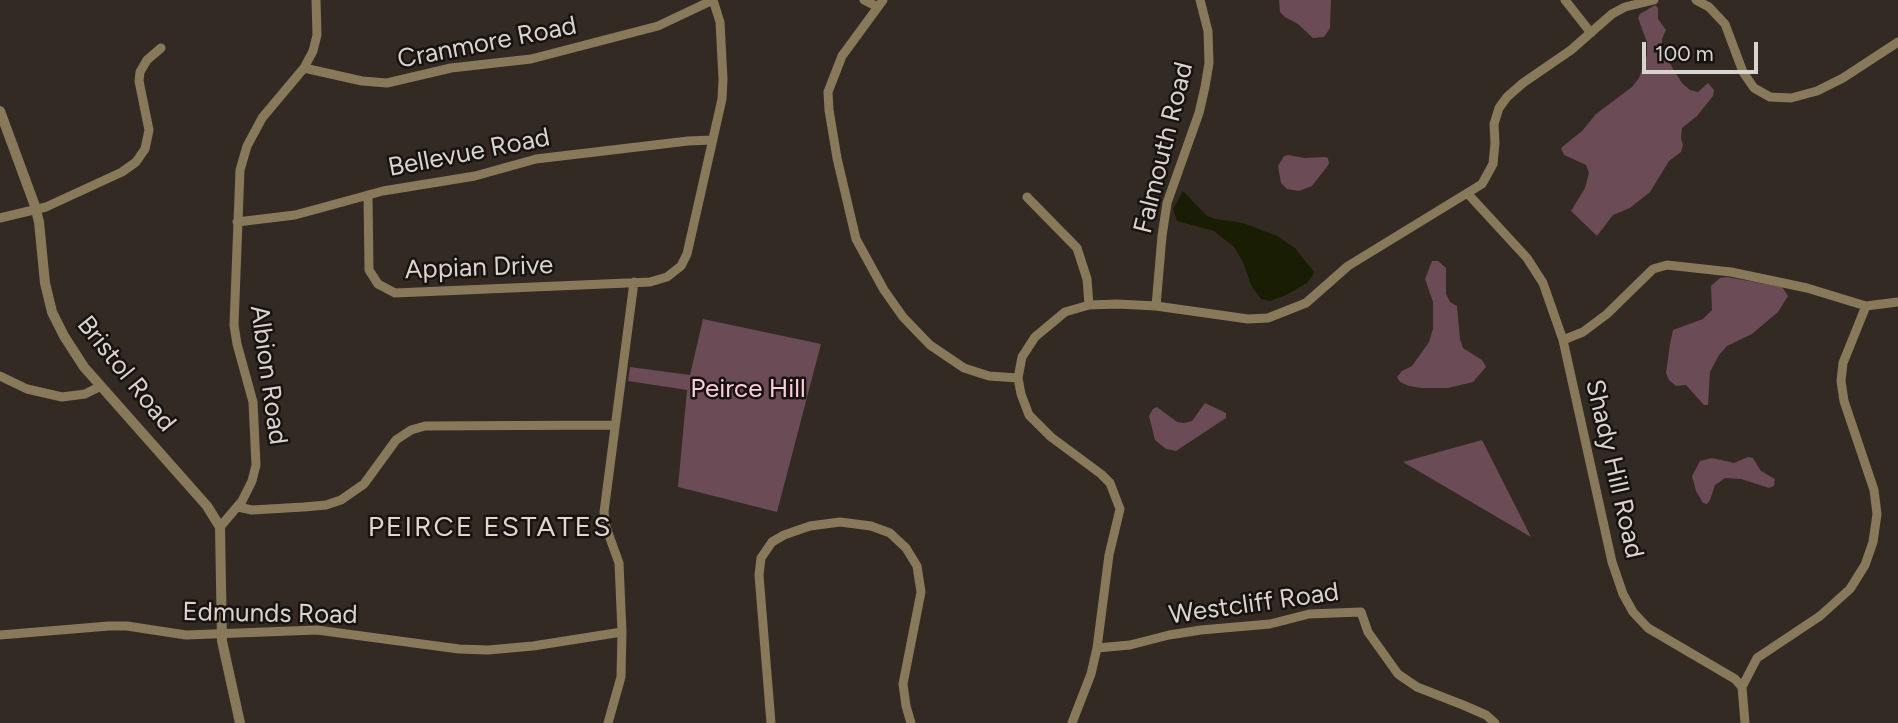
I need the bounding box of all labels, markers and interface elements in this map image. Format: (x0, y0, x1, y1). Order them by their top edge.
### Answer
street label: Cranmore Road (395, 10, 579, 76)
scale bar (1646, 28, 1762, 72)
text: 100 m (1655, 41, 1714, 66)
street label: Falmouth Road (1128, 59, 1200, 237)
street label: Bellevue Road (386, 122, 552, 184)
street label: Appian Drive (404, 250, 554, 286)
street label: Albion Road (243, 303, 293, 447)
street label: Bristol Road (70, 310, 182, 438)
park label: Peirce Hill (690, 373, 806, 405)
street label: Shady Hill Road (1578, 377, 1650, 561)
district label: PEIRCE ESTATES (369, 511, 611, 545)
street label: Westcliff Road (1167, 577, 1341, 631)
street label: Edmunds Road (182, 597, 358, 631)

